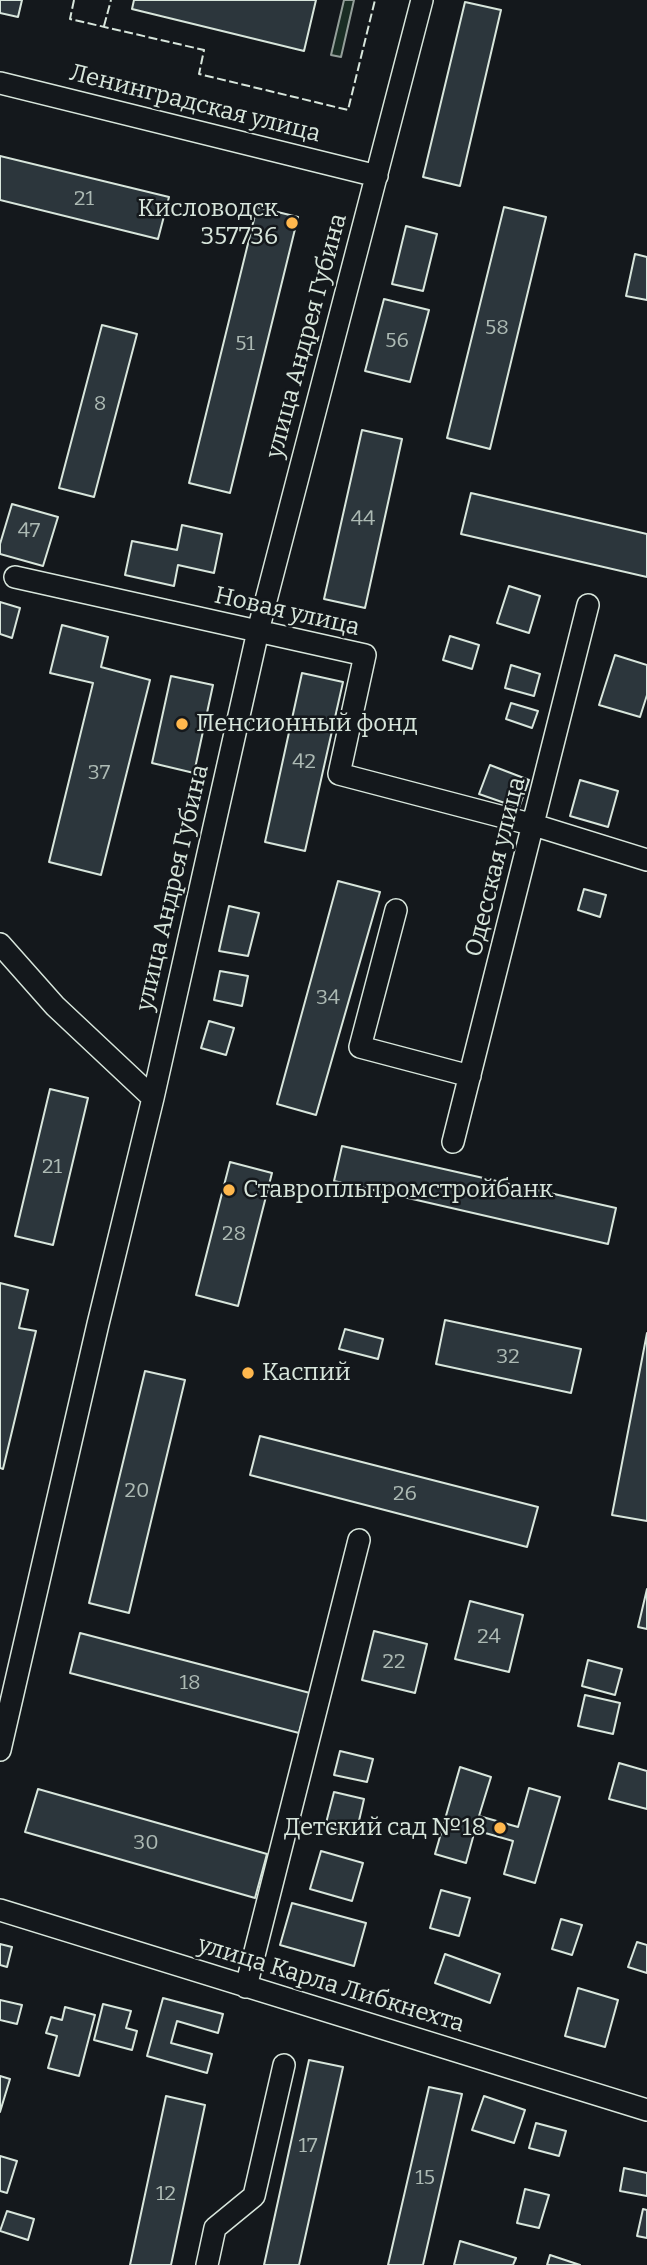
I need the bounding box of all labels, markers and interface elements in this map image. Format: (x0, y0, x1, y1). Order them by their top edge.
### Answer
street label: Ленинградская улица (67, 59, 323, 149)
house number: 21 (74, 186, 94, 212)
place label: Кисловодск 357736 (138, 195, 278, 251)
street label: улица Андрея Губина (260, 211, 354, 461)
marker: Кисловодск 357736 (284, 215, 300, 231)
house number: 58 (485, 315, 509, 341)
house number: 56 (385, 328, 409, 354)
house number: 51 (235, 331, 255, 357)
house number: 8 (94, 391, 106, 417)
house number: 44 (351, 506, 375, 532)
house number: 47 (18, 518, 40, 544)
street label: Новая улица (212, 581, 362, 643)
place label: Пенсионный фонд (196, 710, 417, 738)
marker: Пенсионный фонд (174, 716, 190, 732)
house number: 42 (292, 749, 316, 775)
house number: 37 (88, 760, 110, 786)
street label: улица Андрея Губина (131, 762, 215, 1014)
street label: Одесская улица (460, 774, 532, 960)
house number: 34 (316, 985, 340, 1011)
house number: 21 (42, 1154, 62, 1180)
place label: Ставропльпромстройбанк (243, 1176, 553, 1204)
marker: Ставропльпромстройбанк (221, 1182, 237, 1198)
house number: 28 (222, 1221, 246, 1247)
house number: 32 (496, 1344, 520, 1370)
place label: Каспий (262, 1359, 351, 1387)
marker: Каспий (240, 1365, 256, 1381)
house number: 20 (125, 1478, 149, 1504)
house number: 26 (393, 1481, 417, 1507)
house number: 24 (477, 1624, 501, 1650)
house number: 22 (383, 1649, 405, 1675)
house number: 18 (179, 1670, 201, 1696)
place label: Детский сад №18 (284, 1814, 486, 1842)
marker: Детский сад №18 (492, 1820, 508, 1836)
house number: 30 (133, 1830, 159, 1856)
street label: улица Карла Либкнехта (194, 1931, 468, 2039)
house number: 17 (299, 2133, 317, 2159)
house number: 15 (415, 2165, 435, 2191)
house number: 12 (156, 2181, 176, 2207)

